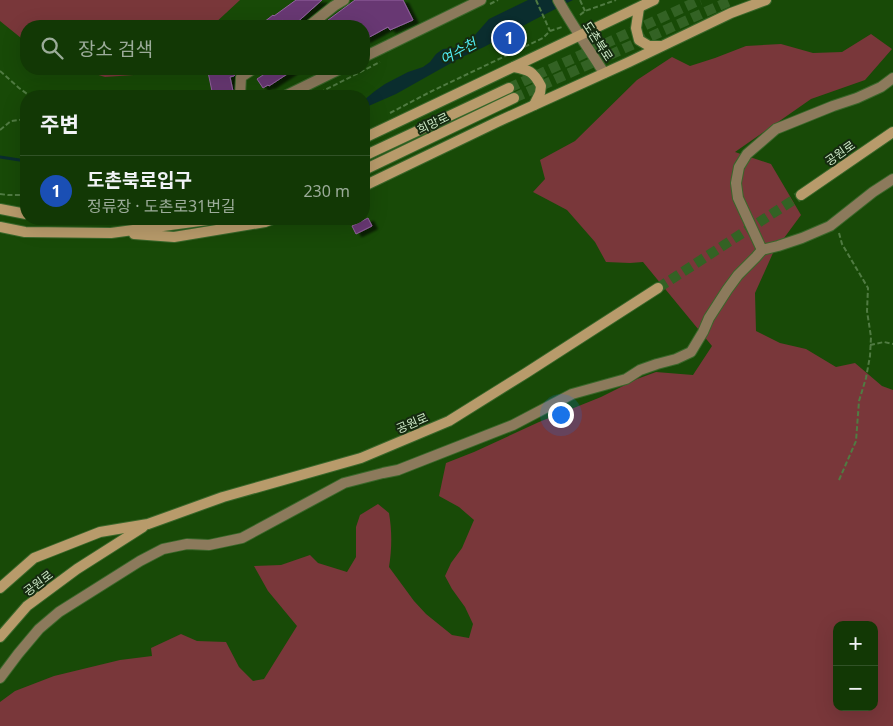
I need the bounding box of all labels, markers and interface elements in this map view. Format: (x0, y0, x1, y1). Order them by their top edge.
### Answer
street label: 도촌북로 (579, 18, 617, 64)
pin: 1 (493, 19, 525, 57)
search box (20, 20, 370, 75)
water label: 여수천 (436, 33, 481, 68)
icon: search (38, 34, 66, 62)
text: 장소 검색 (78, 36, 153, 62)
street label: 희망로 (414, 108, 452, 138)
text: 주변 (40, 110, 79, 138)
street label: 공원로 (822, 137, 858, 169)
text: 도촌북로입구 (87, 167, 192, 193)
text: 1 (51, 180, 61, 202)
text: 230 m (303, 180, 350, 202)
text: 정류장 · 도촌로31번길 (87, 195, 236, 217)
your location (548, 402, 574, 428)
street label: 공원로 (393, 409, 431, 437)
street label: 공원로 (20, 566, 56, 600)
map controls (833, 621, 878, 711)
button: + (833, 621, 878, 666)
button: − (833, 666, 878, 711)

